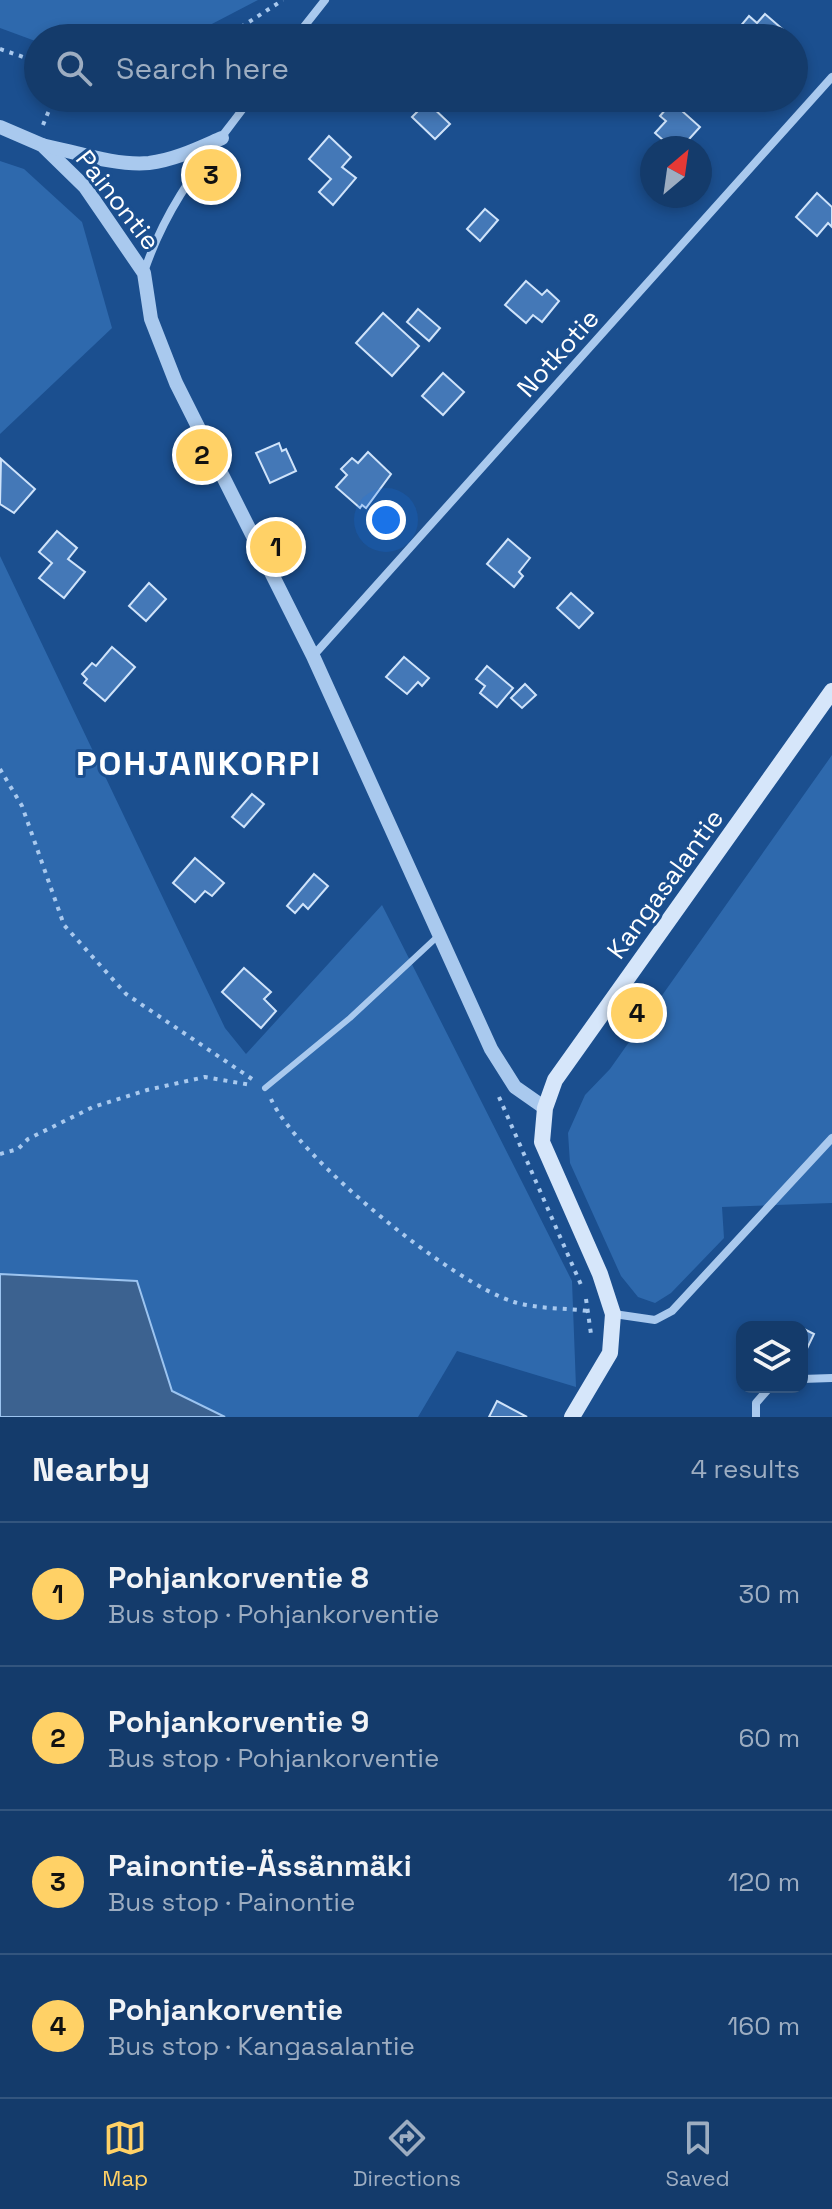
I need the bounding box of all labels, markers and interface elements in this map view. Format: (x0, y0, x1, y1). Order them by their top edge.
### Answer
search box (24, 24, 808, 112)
icon: search (52, 46, 96, 90)
text: Search here (116, 49, 289, 88)
north arrow (640, 136, 712, 208)
street label: Painontie (68, 143, 168, 257)
pin: 3 (185, 145, 237, 205)
street label: Notkotie (509, 302, 607, 404)
pin: 2 (176, 425, 228, 485)
your location (366, 500, 406, 540)
pin: 1 (250, 517, 302, 577)
district label: POHJANKORPI (76, 742, 322, 785)
street label: Kangasalantie (599, 802, 731, 966)
pin: 4 (611, 983, 663, 1043)
map controls (736, 1321, 808, 1393)
button: layers (736, 1321, 808, 1393)
text: Nearby (32, 1448, 150, 1491)
text: 4 results (691, 1452, 800, 1486)
text: Pohjankorventie 8 (108, 1558, 369, 1597)
text: 1 (52, 1577, 64, 1611)
text: 30 m (739, 1577, 800, 1611)
text: Bus stop · Pohjankorventie (108, 1597, 439, 1631)
text: Pohjankorventie 9 (108, 1702, 369, 1741)
text: 2 (50, 1721, 66, 1755)
text: 60 m (738, 1721, 800, 1755)
text: Bus stop · Pohjankorventie (108, 1741, 439, 1775)
text: Painontie-Ässänmäki (108, 1846, 412, 1885)
text: 3 (50, 1865, 66, 1899)
text: 120 m (728, 1865, 800, 1899)
text: Bus stop · Painontie (108, 1885, 355, 1919)
text: Pohjankorventie (108, 1990, 343, 2029)
text: 4 (50, 2009, 66, 2043)
text: 160 m (728, 2009, 800, 2043)
text: Bus stop · Kangasalantie (108, 2029, 415, 2063)
tab: Map (102, 2116, 148, 2192)
tab: Directions (353, 2116, 461, 2192)
tab: Saved (665, 2116, 730, 2192)

